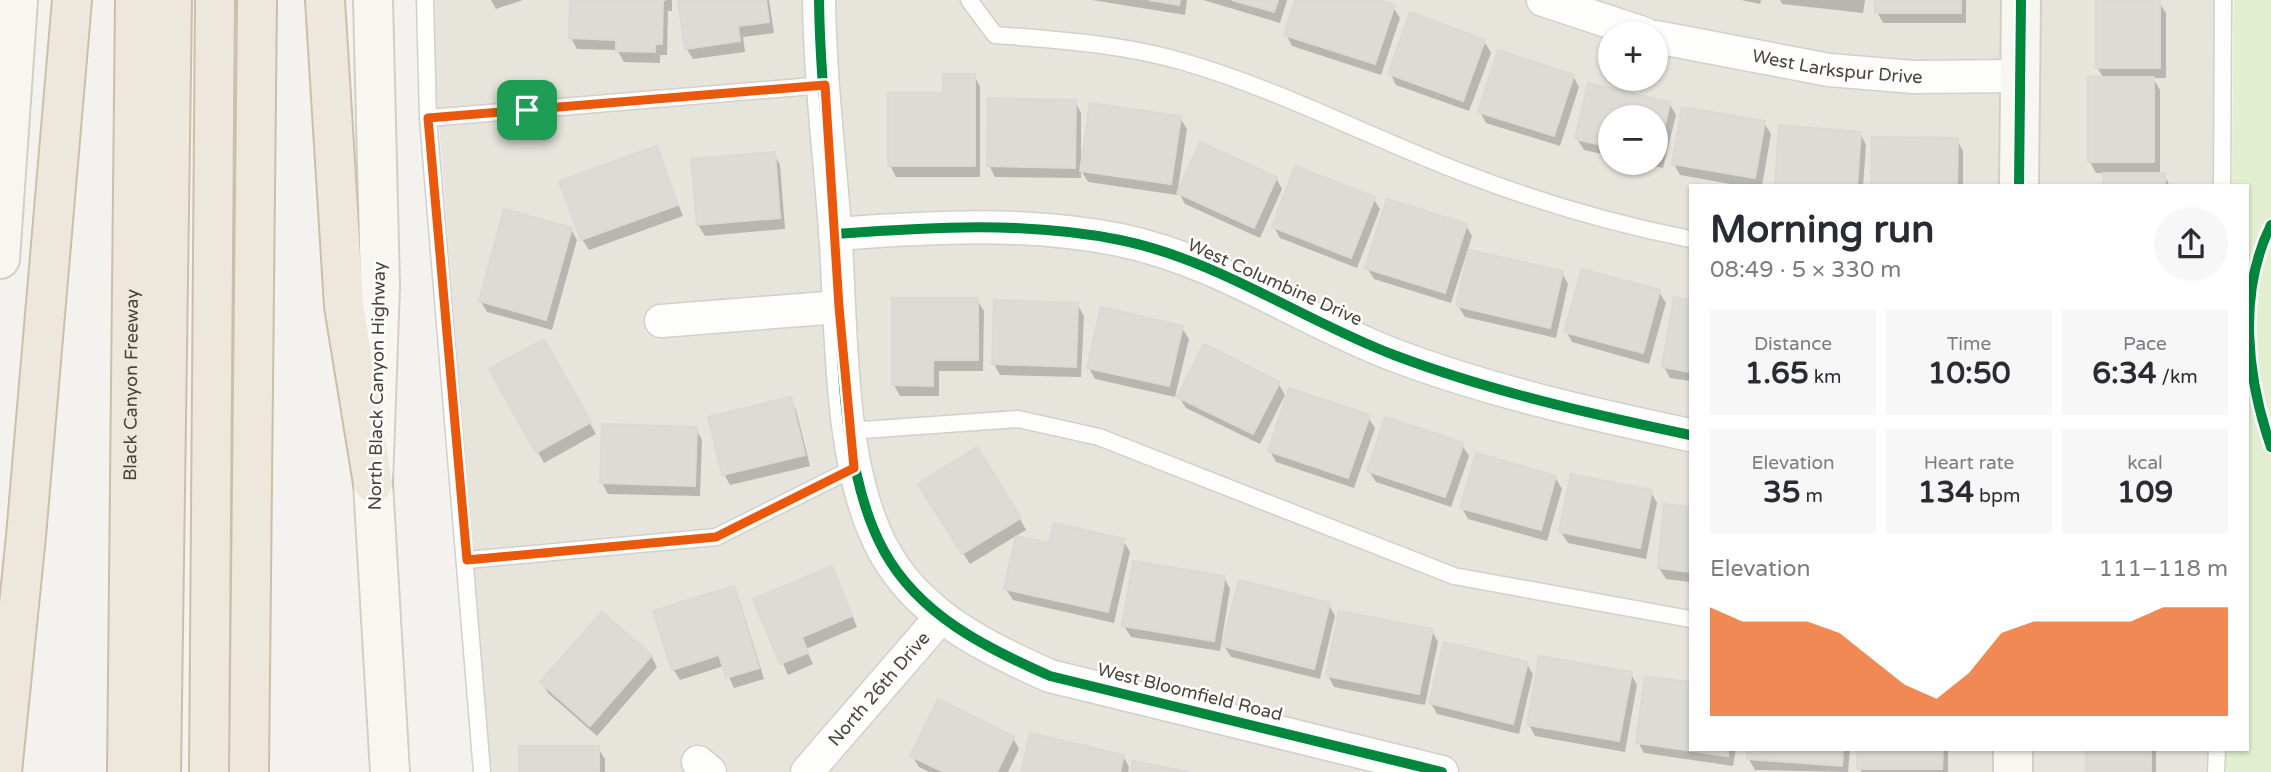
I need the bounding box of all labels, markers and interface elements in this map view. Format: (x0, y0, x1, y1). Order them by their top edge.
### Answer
map controls (1598, 21, 1668, 175)
button: + (1598, 21, 1668, 91)
street label: West Larkspur Drive (1750, 45, 1923, 88)
pin (497, 80, 557, 140)
icon: arrive (508, 91, 546, 129)
button: − (1598, 105, 1668, 175)
text: Morning run (1710, 207, 1934, 253)
button: share (2154, 207, 2228, 281)
street label: West Columbine Drive (1184, 234, 1366, 330)
text: 08:49 · 5 × 330 m (1710, 256, 1901, 284)
street label: North Black Canyon Highway (364, 261, 390, 511)
street label: Black Canyon Freeway (119, 289, 143, 481)
text: Distance (1754, 333, 1832, 355)
text: Time (1947, 333, 1991, 355)
text: Pace (2123, 333, 2167, 355)
text: 1.65 (1744, 355, 1809, 392)
text: 10:50 (1927, 355, 2011, 392)
text: 6:34 (2092, 355, 2157, 392)
text: km (1809, 366, 1842, 388)
text: /km (2157, 366, 2198, 388)
text: Elevation (1751, 452, 1835, 474)
text: Heart rate (1924, 452, 2014, 474)
text: kcal (2127, 452, 2163, 474)
text: 35 (1763, 474, 1801, 511)
text: 134 (1918, 474, 1974, 511)
text: 109 (2117, 474, 2173, 511)
text: m (1801, 485, 1823, 507)
text: bpm (1974, 485, 2020, 507)
text: Elevation (1710, 555, 1811, 583)
text: 111–118 m (2099, 555, 2228, 583)
street label: North 26th Drive (823, 627, 934, 751)
street label: West Bloomfield Road (1095, 658, 1285, 726)

